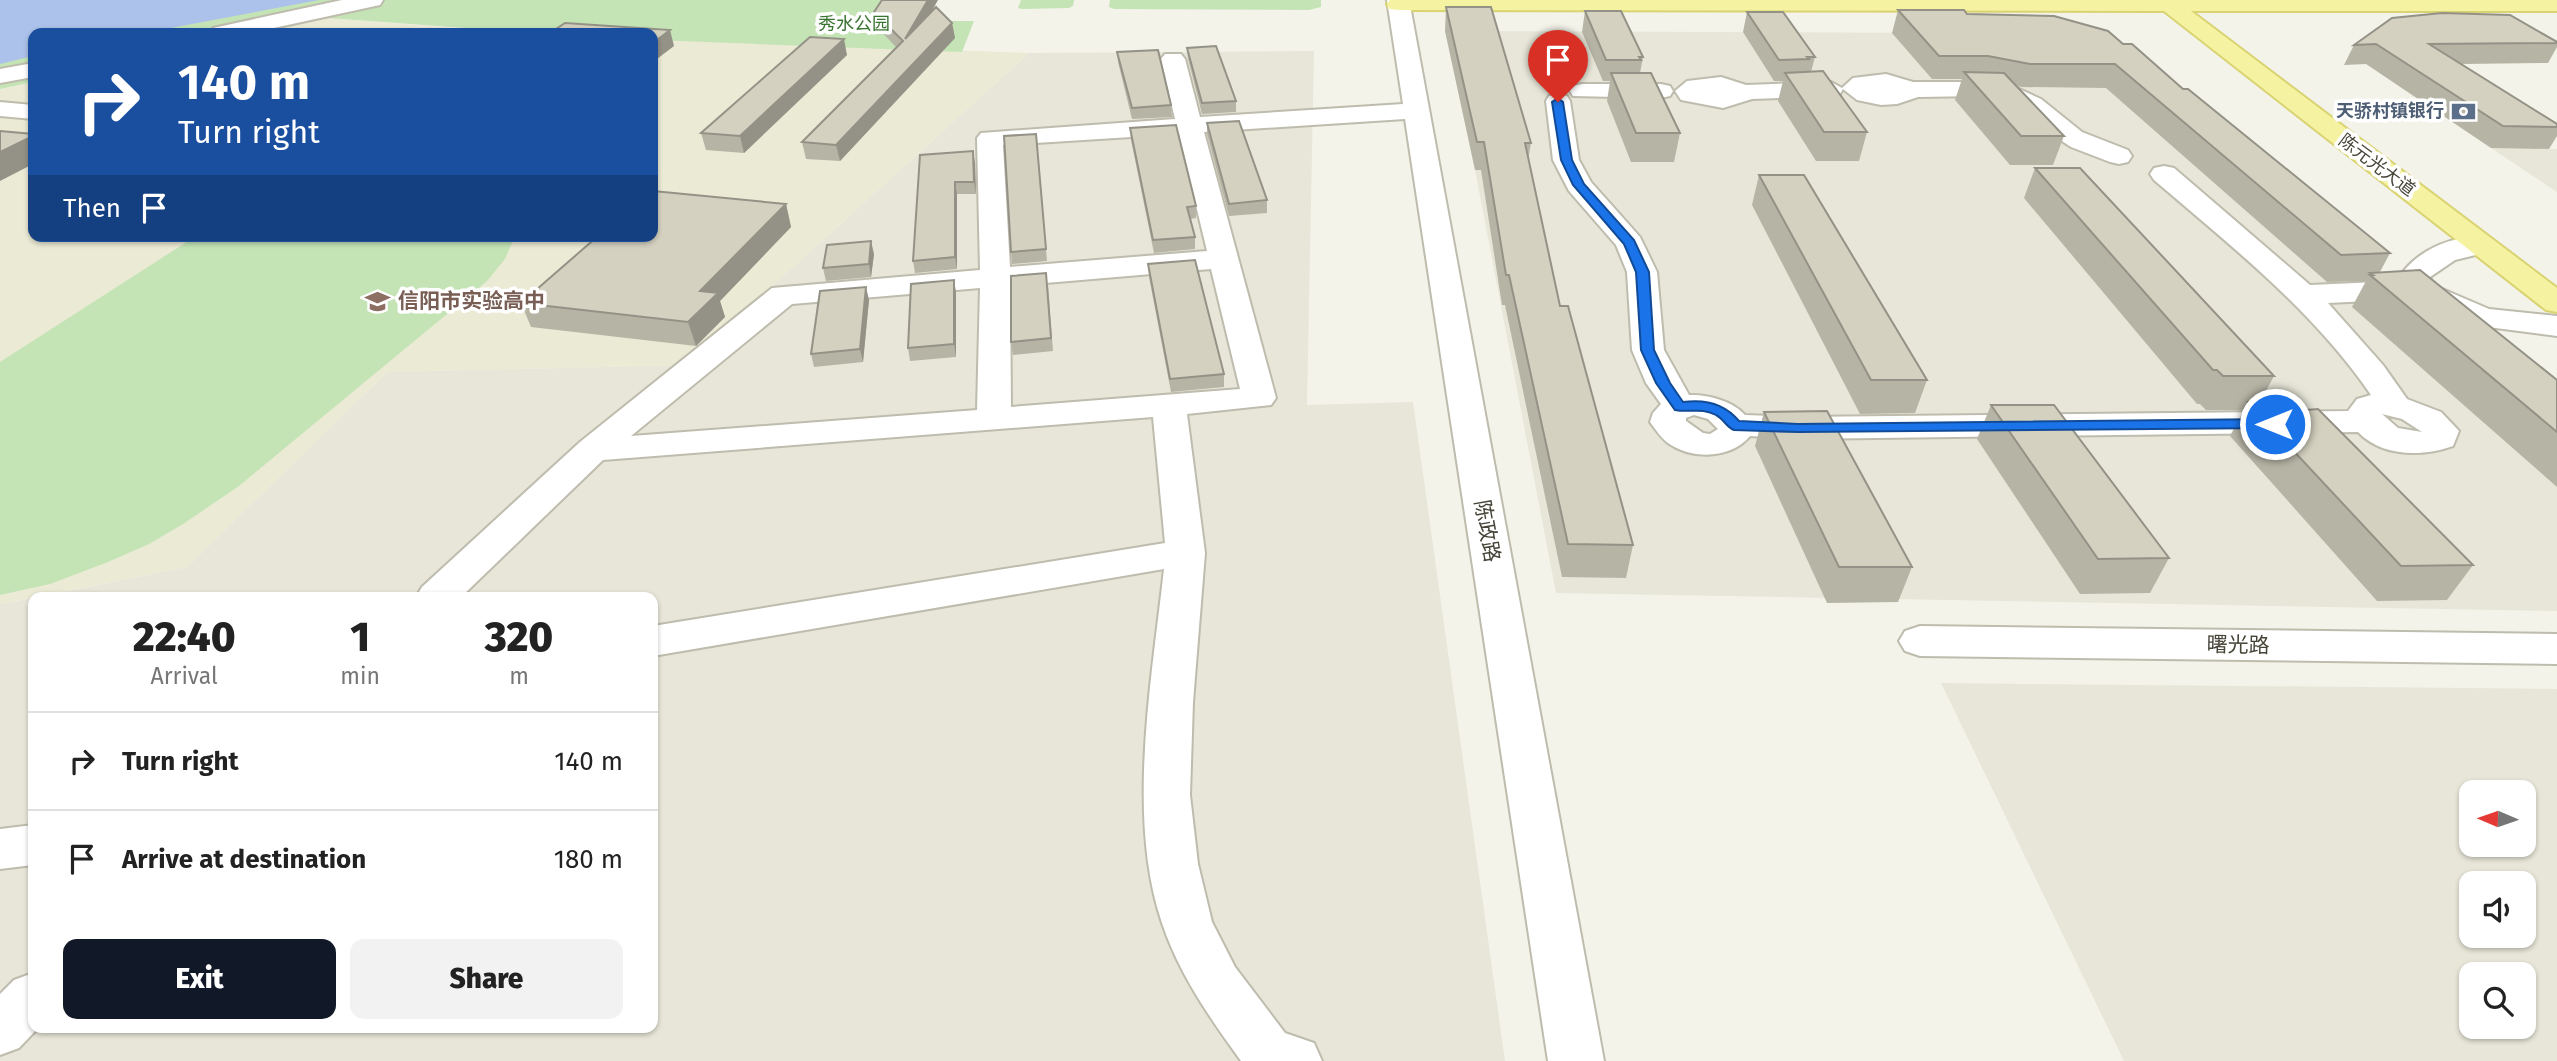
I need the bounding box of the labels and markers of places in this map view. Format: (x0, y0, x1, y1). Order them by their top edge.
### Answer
pin (1528, 30, 1588, 102)
bank icon: 天骄村镇银行 (2450, 97, 2478, 125)
place label: 天骄村镇银行 (2336, 100, 2444, 122)
school or university icon: 信阳市实验高中 (364, 287, 392, 315)
place label: 信阳市实验高中 (398, 288, 545, 314)

